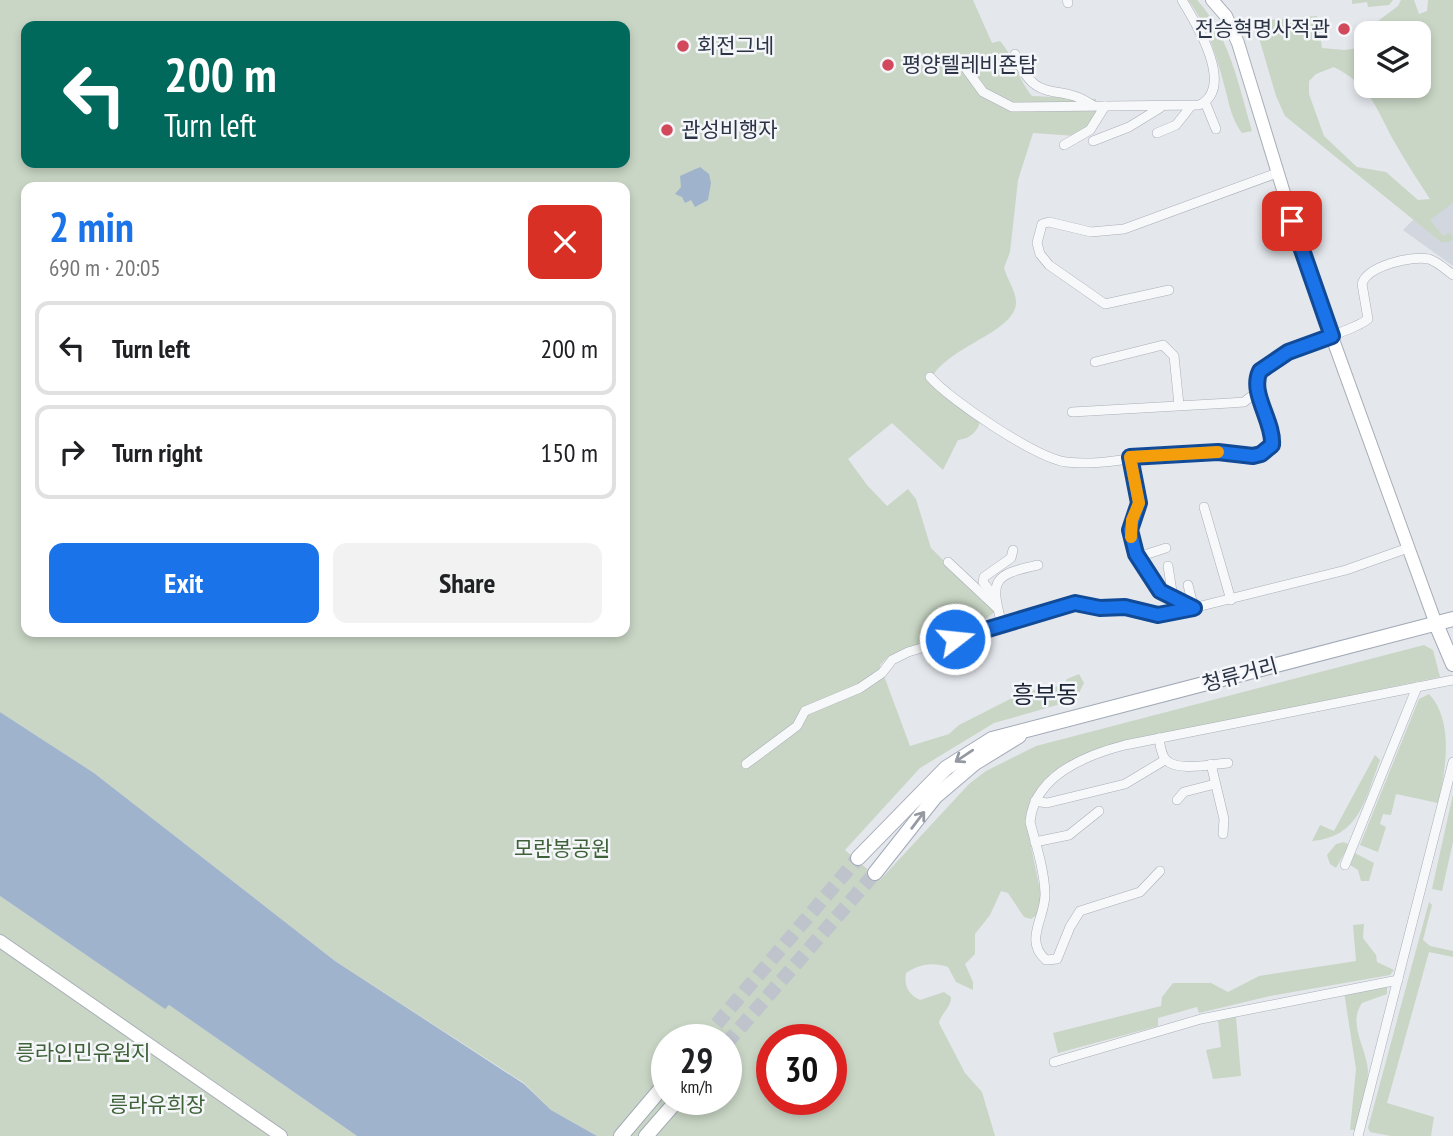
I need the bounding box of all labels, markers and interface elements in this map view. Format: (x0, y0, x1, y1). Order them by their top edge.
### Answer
place label: 전승혁명사적관 (1195, 15, 1330, 42)
marker: 전승혁명사적관 (1336, 21, 1352, 37)
map controls (1354, 21, 1431, 98)
button: layers (1354, 21, 1431, 98)
place label: 회전그네 (697, 32, 774, 59)
marker: 회전그네 (675, 38, 691, 54)
text: 200 m (164, 42, 277, 106)
icon: left (49, 49, 140, 140)
place label: 평양텔레비죤탑 (902, 51, 1037, 78)
marker: 평양텔레비죤탑 (880, 57, 896, 73)
text: Turn left (164, 104, 256, 146)
place label: 관성비행자 (681, 116, 778, 143)
marker: 관성비행자 (659, 122, 675, 138)
pin (1262, 191, 1322, 251)
text: 2 min (49, 199, 134, 254)
icon: arrive (1273, 202, 1311, 240)
button: close (528, 205, 602, 279)
text: 690 m · 20:05 (49, 253, 161, 282)
icon: left (53, 329, 91, 367)
text: Turn left (112, 332, 190, 365)
text: 200 m (540, 332, 598, 365)
icon: right (53, 433, 91, 471)
text: Turn right (112, 436, 203, 469)
text: 150 m (540, 436, 598, 469)
button: Exit (49, 543, 319, 623)
button: Share (333, 543, 602, 623)
position arrow (918, 602, 992, 676)
street label: 청류거리 (1199, 651, 1281, 698)
district label: 흥부동 (1012, 679, 1078, 710)
one-way arrow (955, 748, 974, 763)
one-way arrow (910, 812, 925, 830)
park label: 모란봉공원 (514, 835, 610, 862)
speed limit sign: 30 (756, 1024, 847, 1115)
text: 29 (680, 1037, 713, 1083)
park label: 릉라인민유원지 (15, 1039, 151, 1066)
text: km/h (681, 1075, 712, 1098)
park label: 릉라유희장 (109, 1091, 205, 1118)

